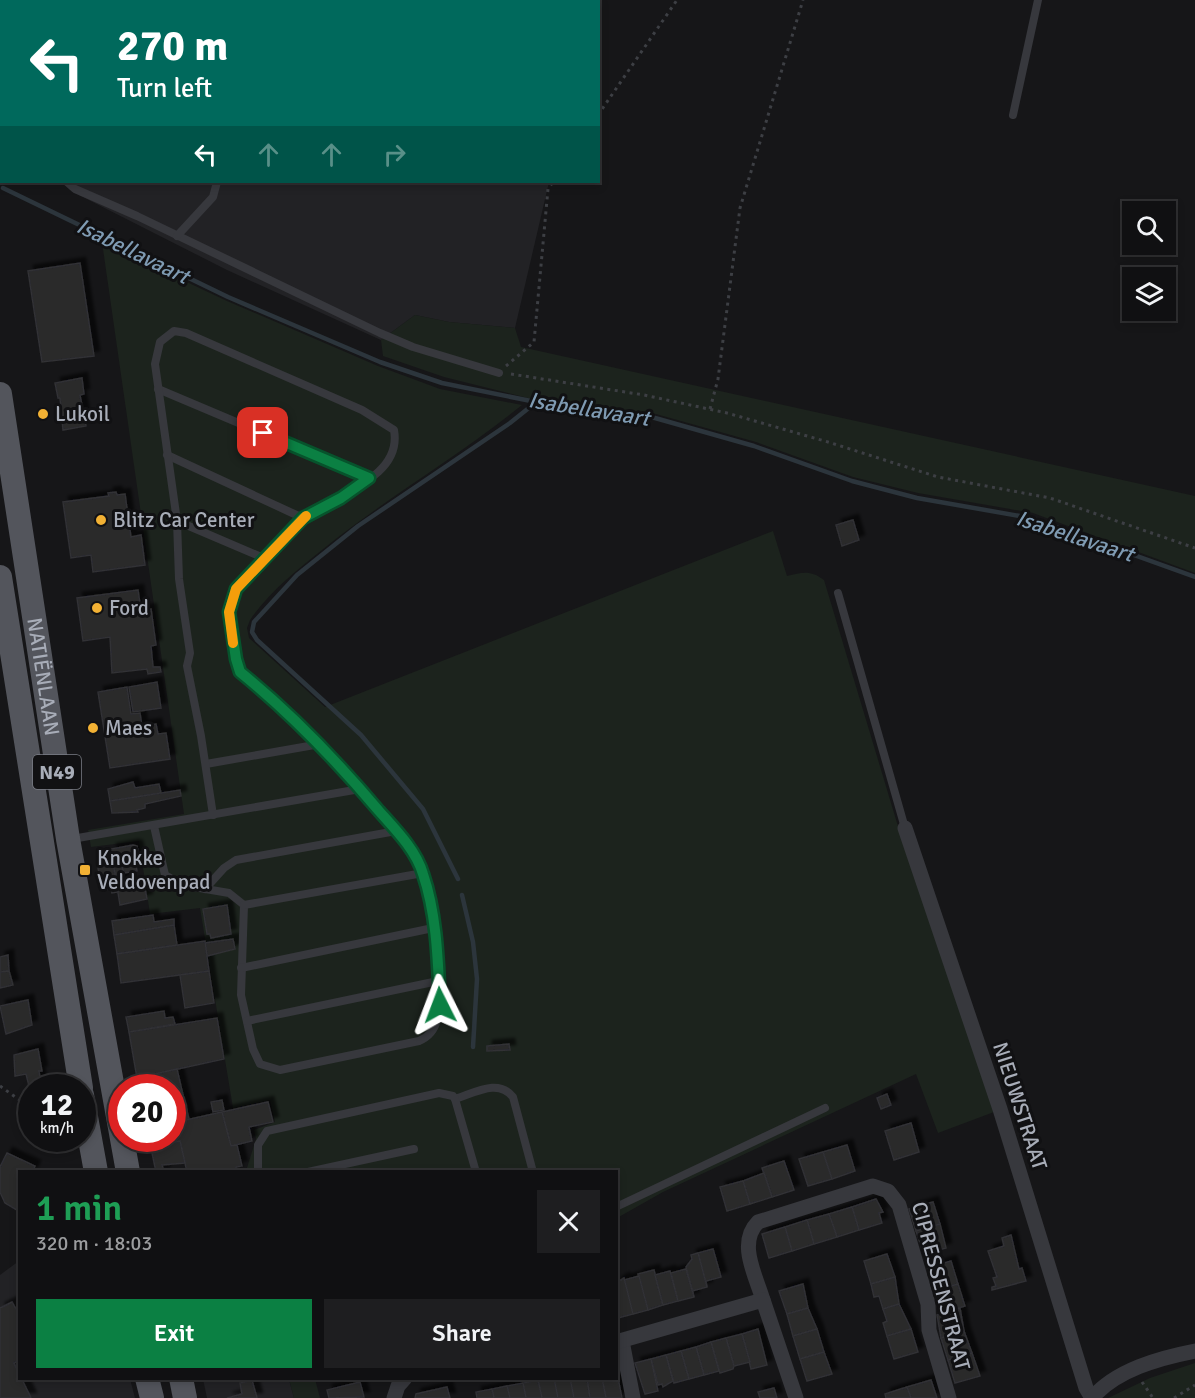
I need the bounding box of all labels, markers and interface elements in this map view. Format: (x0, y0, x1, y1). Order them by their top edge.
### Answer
text: 270 m (117, 21, 228, 72)
icon: left (18, 24, 96, 102)
text: Turn left (117, 72, 212, 105)
icon: left (189, 138, 222, 171)
icon: ahead (252, 138, 285, 171)
icon: ahead (315, 138, 348, 171)
icon: right (378, 138, 411, 171)
map controls (1122, 201, 1176, 321)
button: search (1122, 201, 1176, 255)
water label: Isabellavaart (72, 212, 196, 291)
button: layers (1122, 267, 1176, 321)
water label: Isabellavaart (527, 386, 654, 432)
place label: Lukoil (55, 401, 110, 427)
marker: Lukoil (36, 407, 50, 421)
pin (237, 407, 288, 458)
icon: arrive (246, 416, 279, 449)
water label: Isabellavaart (1013, 504, 1139, 568)
place label: Blitz Car Center (113, 507, 255, 533)
marker: Blitz Car Center (94, 513, 108, 527)
place label: Ford (109, 595, 149, 621)
marker: Ford (90, 601, 104, 615)
street label: NATIËNLAAN (21, 616, 65, 738)
place label: Maes (105, 715, 152, 741)
marker: Maes (86, 721, 100, 735)
road number: N49 (33, 755, 81, 789)
place label: Knokke Veldovenpad (97, 845, 210, 895)
marker: Knokke Veldovenpad (78, 863, 92, 877)
position arrow (408, 973, 472, 1037)
street label: NIEUWSTRAAT (987, 1039, 1053, 1174)
speed limit sign: 20 (108, 1074, 186, 1152)
text: 12 (41, 1087, 73, 1124)
text: km/h (40, 1119, 74, 1137)
text: 1 min (36, 1186, 122, 1231)
button: close (537, 1190, 600, 1253)
street label: CIPRESSENSTRAAT (906, 1199, 976, 1374)
text: 320 m · 18:03 (36, 1231, 152, 1256)
button: Exit (36, 1299, 312, 1368)
button: Share (324, 1299, 600, 1368)

